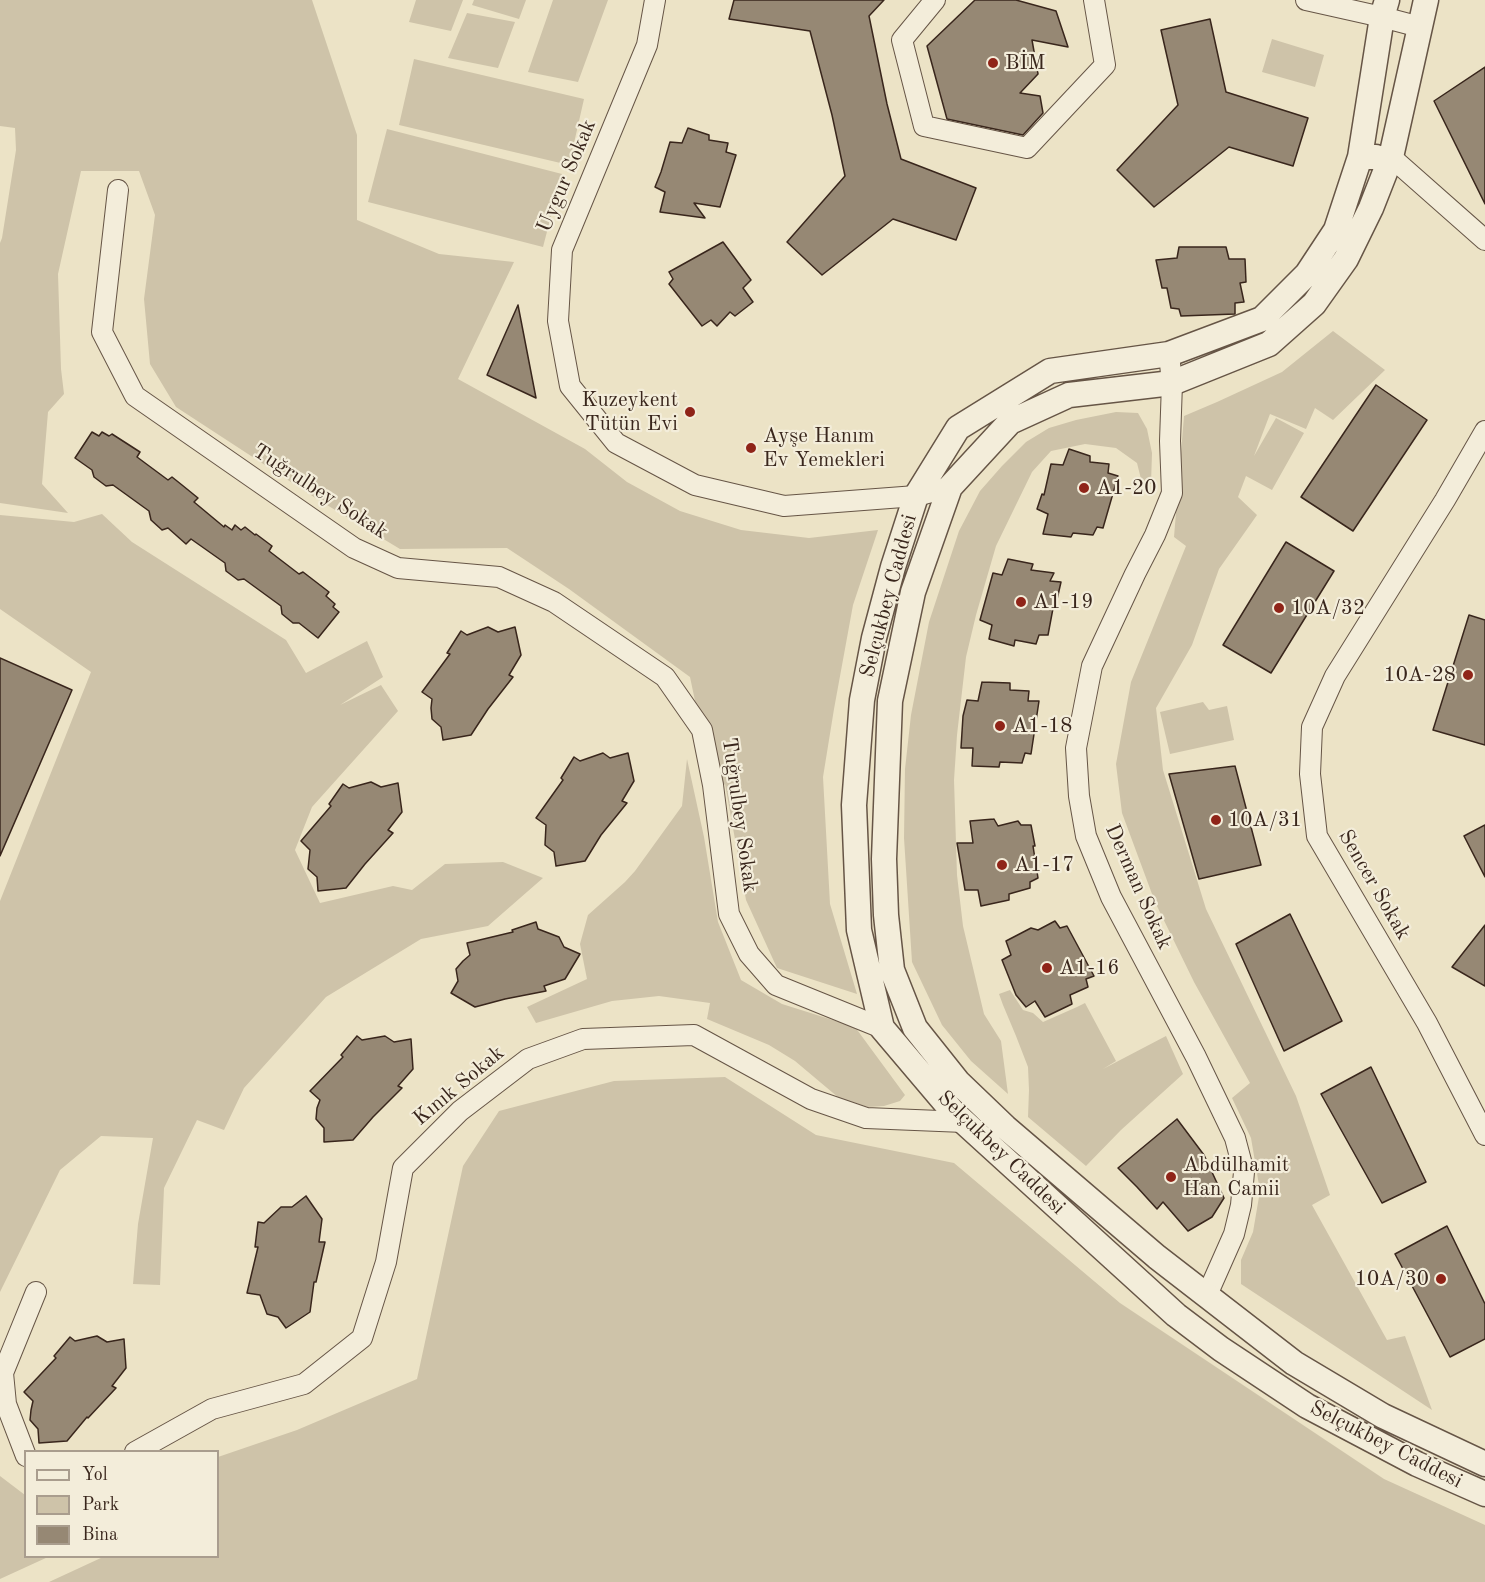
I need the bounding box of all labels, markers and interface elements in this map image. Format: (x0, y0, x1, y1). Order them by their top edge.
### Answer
place label: BİM (1005, 50, 1045, 76)
marker: BİM (986, 56, 1000, 70)
street label: Uygur Sokak (532, 116, 602, 236)
place label: Kuzeykent Tütün Evi (582, 387, 678, 437)
marker: Kuzeykent Tütün Evi (683, 405, 697, 419)
place label: Ayşe Hanım Ev Yemekleri (763, 423, 885, 473)
street label: Tuğrulbey Sokak (248, 439, 392, 545)
marker: Ayşe Hanım Ev Yemekleri (744, 441, 758, 455)
place label: A1-20 (1096, 475, 1156, 501)
marker: A1-20 (1077, 481, 1091, 495)
street label: Selçukbey Caddesi (855, 512, 923, 680)
place label: A1-19 (1033, 589, 1093, 615)
marker: A1-19 (1014, 595, 1028, 609)
place label: 10A/32 (1291, 595, 1365, 621)
marker: 10A/32 (1272, 601, 1286, 615)
place label: 10A-28 (1383, 662, 1456, 688)
marker: 10A-28 (1461, 668, 1475, 682)
place label: A1-18 (1012, 713, 1072, 739)
marker: A1-18 (993, 719, 1007, 733)
street label: Tuğrulbey Sokak (716, 736, 762, 894)
place label: 10A/31 (1228, 807, 1302, 833)
marker: 10A/31 (1209, 813, 1223, 827)
street label: Derman Sokak (1099, 820, 1177, 954)
street label: Sencer Sokak (1332, 825, 1416, 945)
place label: A1-17 (1014, 852, 1074, 878)
marker: A1-17 (995, 858, 1009, 872)
place label: A1-16 (1059, 955, 1119, 981)
marker: A1-16 (1040, 961, 1054, 975)
street label: Kınık Sokak (408, 1041, 510, 1131)
street label: Selçukbey Caddesi (932, 1086, 1070, 1220)
place label: Abdülhamit Han Camii (1183, 1152, 1289, 1202)
marker: Abdülhamit Han Camii (1164, 1170, 1178, 1184)
place label: 10A/30 (1355, 1266, 1429, 1292)
marker: 10A/30 (1434, 1272, 1448, 1286)
street label: Selçukbey Caddesi (1305, 1396, 1467, 1494)
legend (24, 1450, 219, 1558)
text: Yol (82, 1466, 108, 1484)
text: Park (82, 1496, 119, 1514)
text: Bina (82, 1526, 118, 1544)

